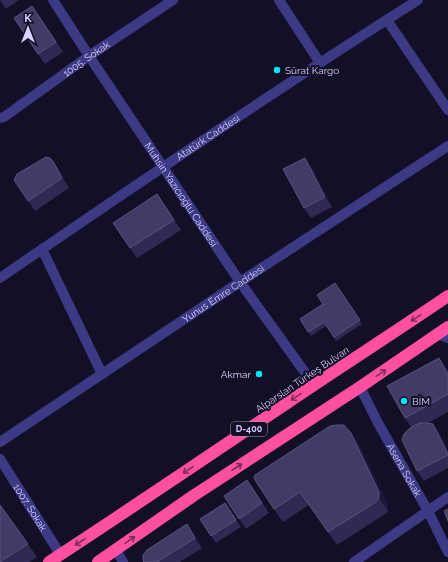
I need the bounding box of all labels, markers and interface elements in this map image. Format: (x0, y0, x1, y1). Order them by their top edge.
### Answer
north arrow (8, 8, 48, 48)
text: K (24, 12, 32, 25)
street label: 1005. Sokak (61, 38, 112, 79)
marker: Sürat Kargo (272, 65, 282, 75)
place label: Sürat Kargo (285, 65, 339, 76)
street label: Atatürk Caddesi (174, 112, 242, 162)
street label: Muhsin Yazıcıoğlu Caddesi (142, 141, 220, 249)
street label: Yunus Emre Caddesi (180, 263, 266, 325)
one-way arrow (411, 314, 422, 322)
street label: Alparslan Türkeş Bulvarı (254, 344, 351, 415)
place label: Akmar (221, 369, 251, 380)
marker: Akmar (254, 369, 264, 379)
one-way arrow (375, 369, 386, 377)
one-way arrow (290, 393, 301, 401)
marker: BİM (399, 396, 409, 406)
place label: BİM (412, 396, 430, 407)
road number: D-400 (231, 422, 267, 436)
street label: Asena Sokak (385, 441, 424, 499)
one-way arrow (231, 463, 242, 471)
one-way arrow (183, 466, 194, 474)
street label: 1007. Sokak (11, 482, 49, 534)
one-way arrow (124, 536, 135, 544)
one-way arrow (74, 538, 85, 546)

